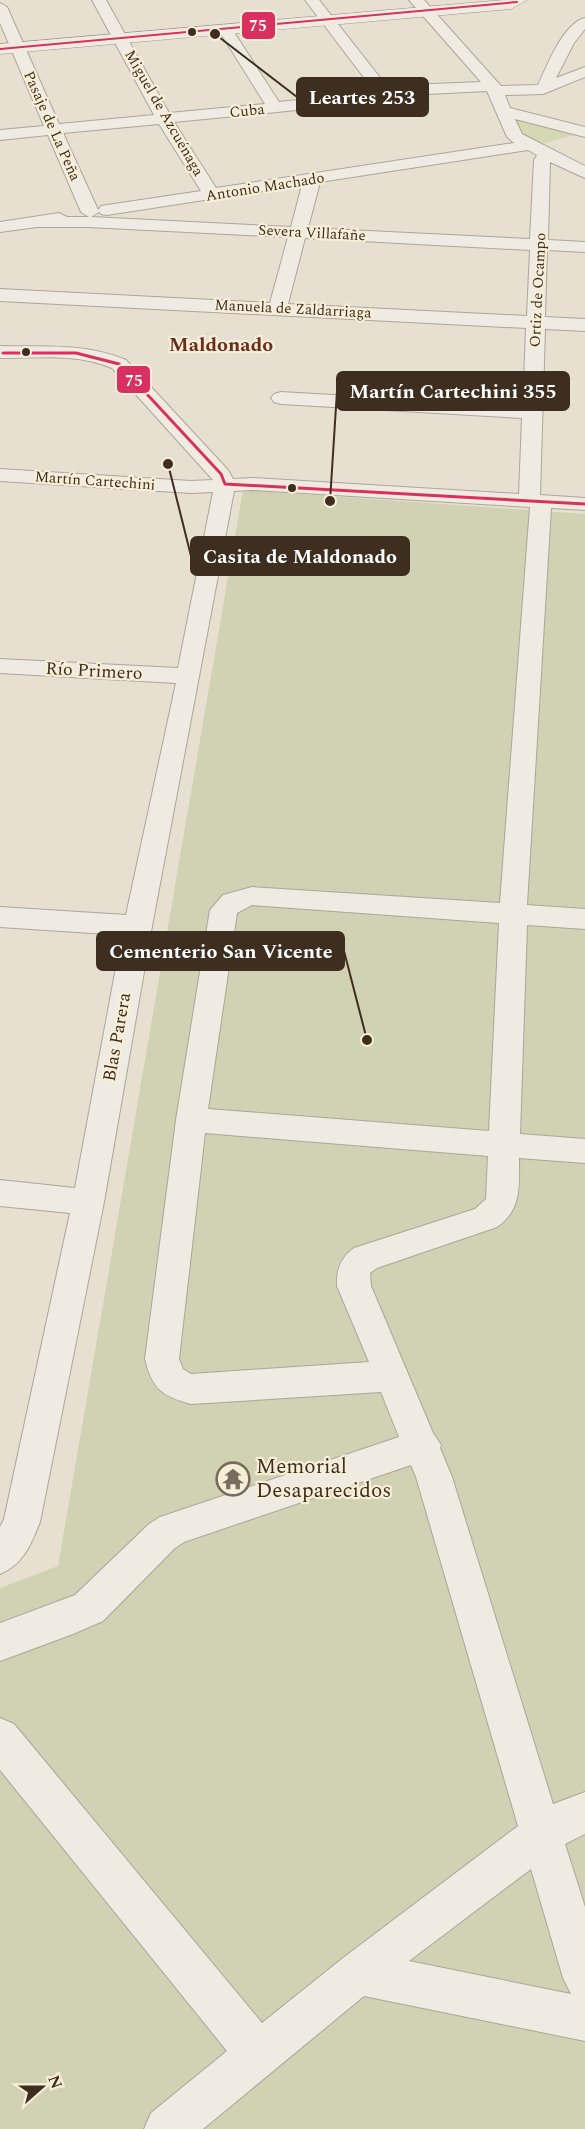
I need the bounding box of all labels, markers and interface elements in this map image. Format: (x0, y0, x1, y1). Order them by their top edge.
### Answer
line badge: 75 (241, 11, 276, 40)
text: 75 (249, 14, 267, 38)
unlabelled marker (186, 26, 198, 38)
street label: Miguel de Azcuénaga (118, 45, 210, 181)
street label: Pasaje de La Peña (17, 67, 87, 185)
callout: Leartes 253 (297, 78, 428, 116)
text: Leartes 253 (309, 83, 415, 113)
street label: Cuba (228, 98, 266, 124)
street label: Antonio Machado (204, 166, 326, 208)
street label: Severa Villafañe (258, 219, 366, 247)
street label: Ortiz de Ocampo (524, 232, 552, 348)
street label: Manuela de Zaldarriaga (214, 293, 373, 325)
district label: Maldonado (169, 330, 273, 360)
unlabelled marker (20, 346, 32, 358)
line badge: 75 (116, 365, 151, 394)
text: 75 (125, 369, 143, 393)
callout: Martín Cartechini 355 (337, 372, 569, 410)
text: Martín Cartechini 355 (349, 377, 557, 407)
street label: Martín Cartechini (34, 465, 156, 497)
unlabelled marker (286, 482, 298, 494)
callout: Casita de Maldonado (191, 537, 409, 575)
text: Casita de Maldonado (203, 542, 397, 572)
street label: Río Primero (45, 655, 143, 687)
callout: Cementerio San Vicente (97, 932, 344, 970)
text: Cementerio San Vicente (109, 937, 333, 967)
street label: Blas Parera (96, 990, 138, 1084)
place label: Memorial Desaparecidos (256, 1451, 391, 1507)
temple icon: Memorial Desaparecidos (215, 1461, 251, 1497)
north arrow (12, 2057, 72, 2117)
text: N (42, 2072, 69, 2092)

